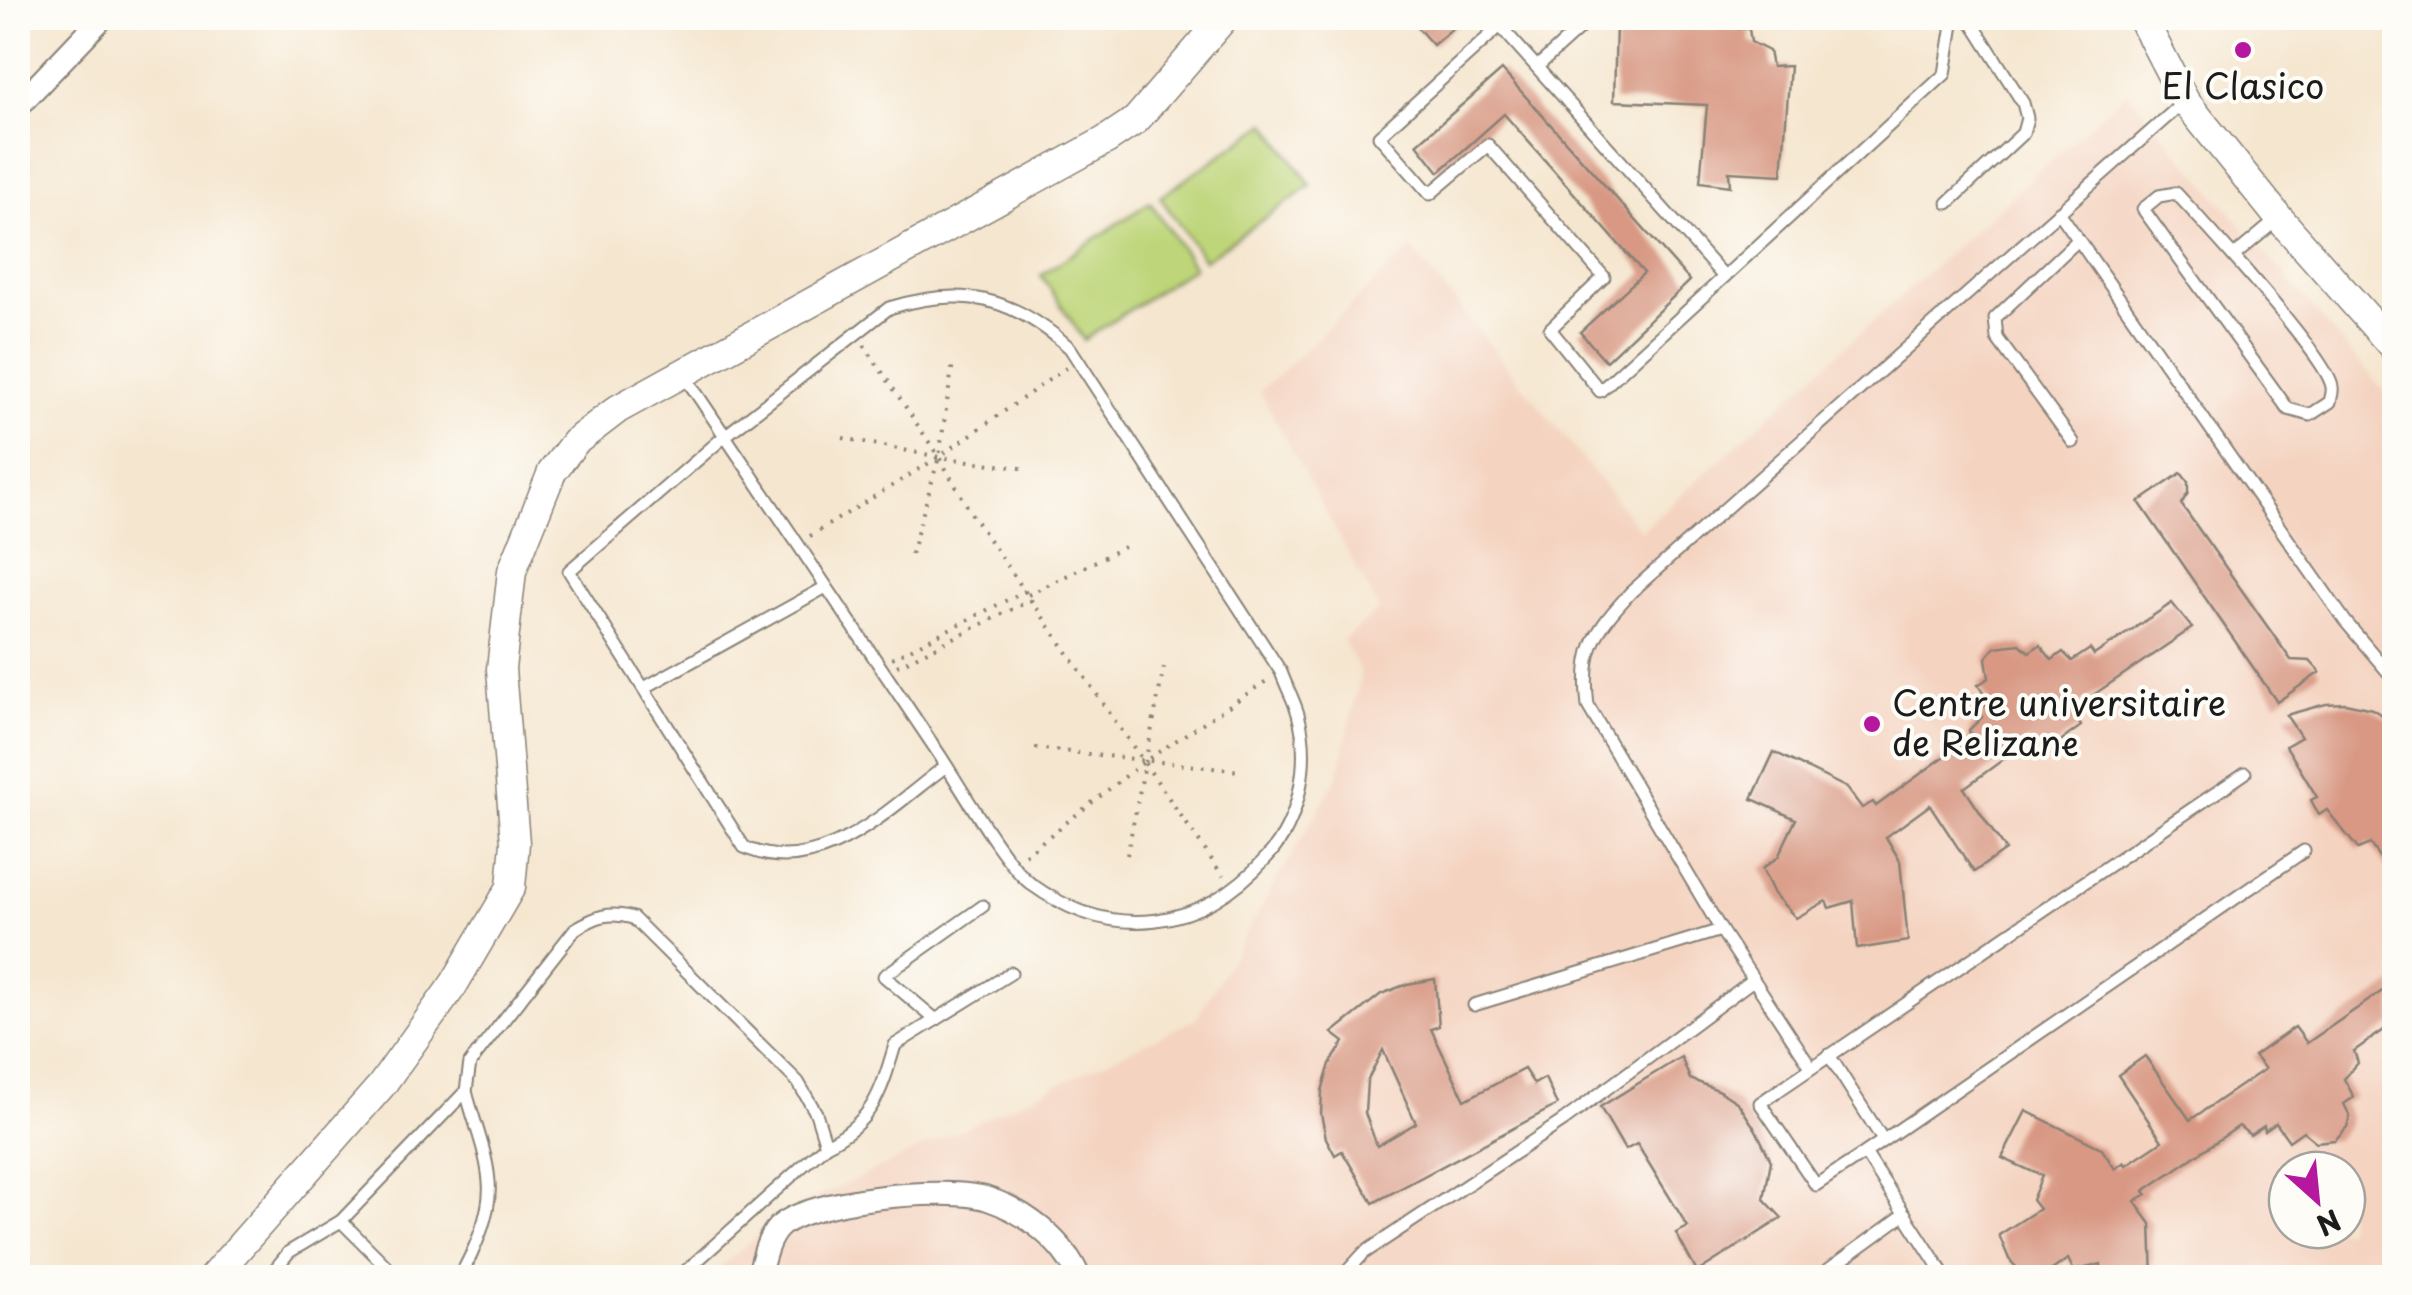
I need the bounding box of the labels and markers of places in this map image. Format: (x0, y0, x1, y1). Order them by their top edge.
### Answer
marker: El Clasico (2232, 39, 2254, 61)
place label: El Clasico (2162, 58, 2324, 111)
place label: Centre universitaire de Relizane (1892, 675, 2226, 768)
marker: Centre universitaire de Relizane (1861, 713, 1883, 735)

